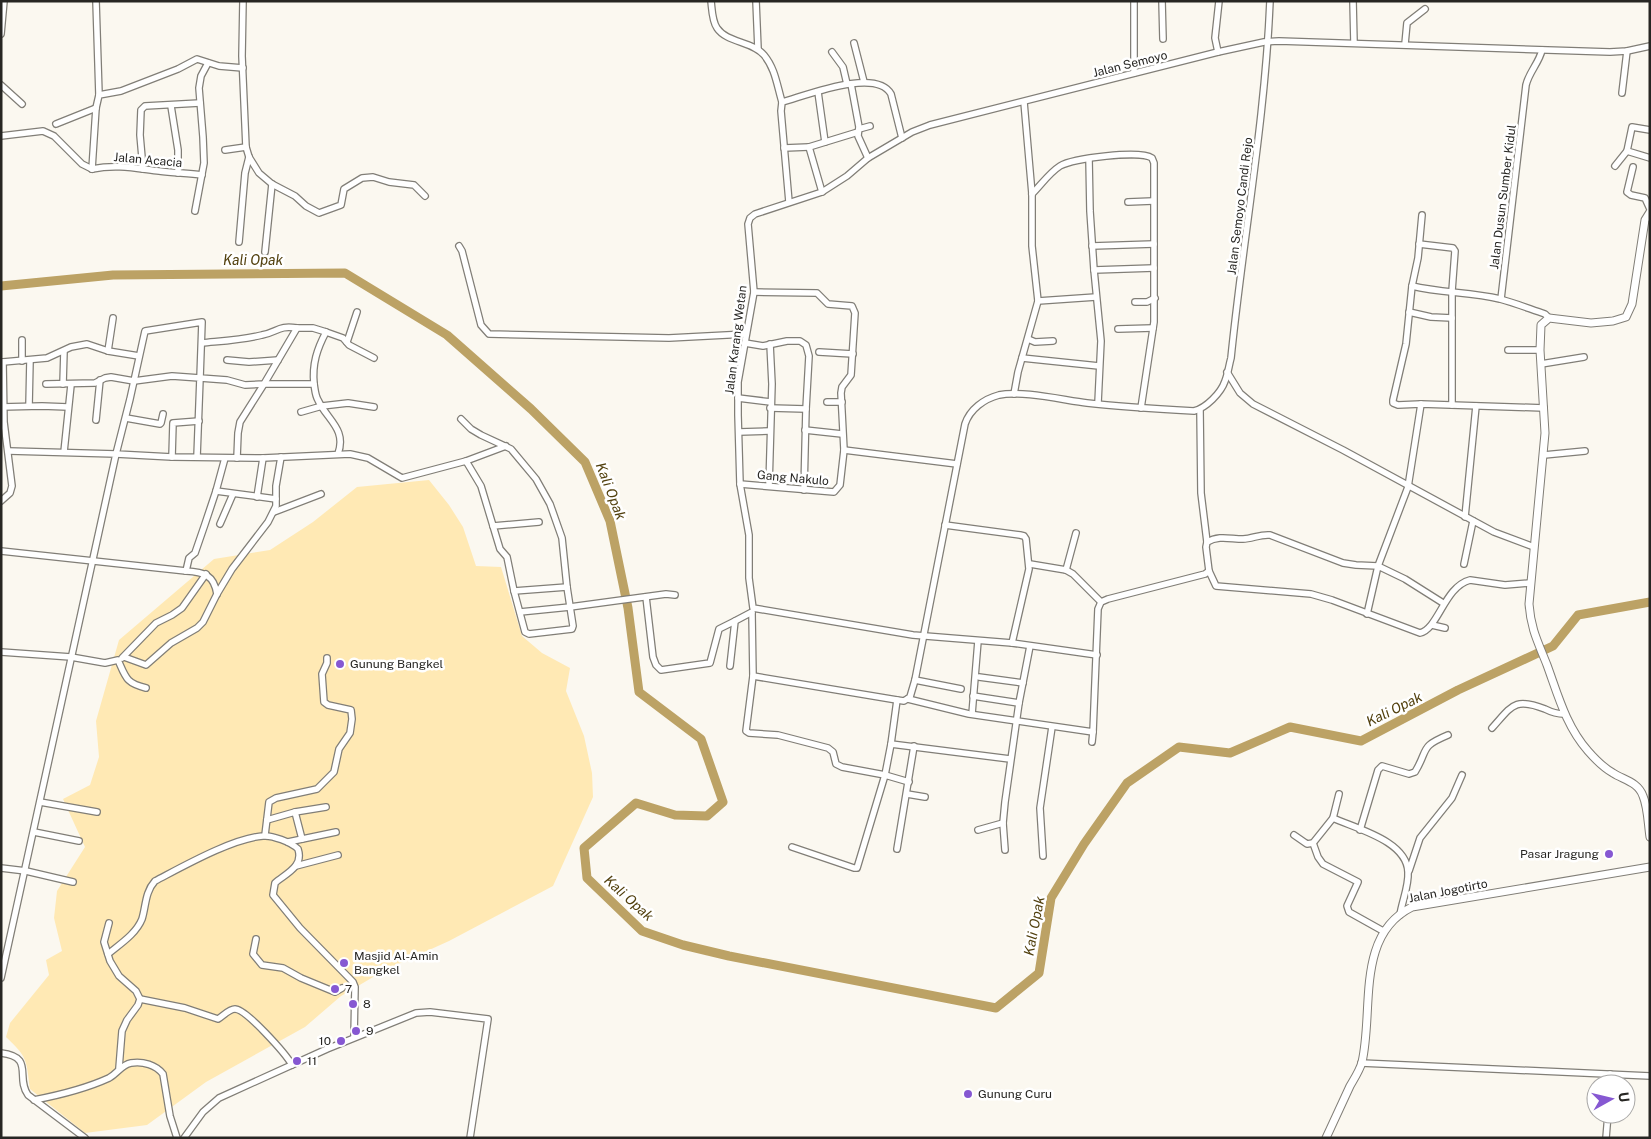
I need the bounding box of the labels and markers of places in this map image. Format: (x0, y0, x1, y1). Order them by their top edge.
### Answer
place label: Gunung Bangkel (350, 657, 443, 671)
marker: Gunung Bangkel (334, 658, 346, 670)
place label: Pasar Jragung (1520, 847, 1599, 861)
marker: Pasar Jragung (1603, 848, 1615, 860)
place label: Masjid Al-Amin Bangkel (354, 949, 439, 977)
marker: Masjid Al-Amin Bangkel (338, 957, 350, 969)
place label: 7 (345, 982, 352, 996)
marker: 7 (329, 983, 341, 995)
place label: 8 (363, 997, 371, 1011)
marker: 8 (347, 998, 359, 1010)
place label: 9 (366, 1024, 374, 1038)
marker: 9 (350, 1025, 362, 1037)
place label: 10 (319, 1034, 331, 1048)
marker: 10 (335, 1035, 347, 1047)
place label: 11 (307, 1054, 317, 1068)
marker: 11 (291, 1055, 303, 1067)
place label: Gunung Curu (978, 1087, 1052, 1101)
marker: Gunung Curu (962, 1088, 974, 1100)

